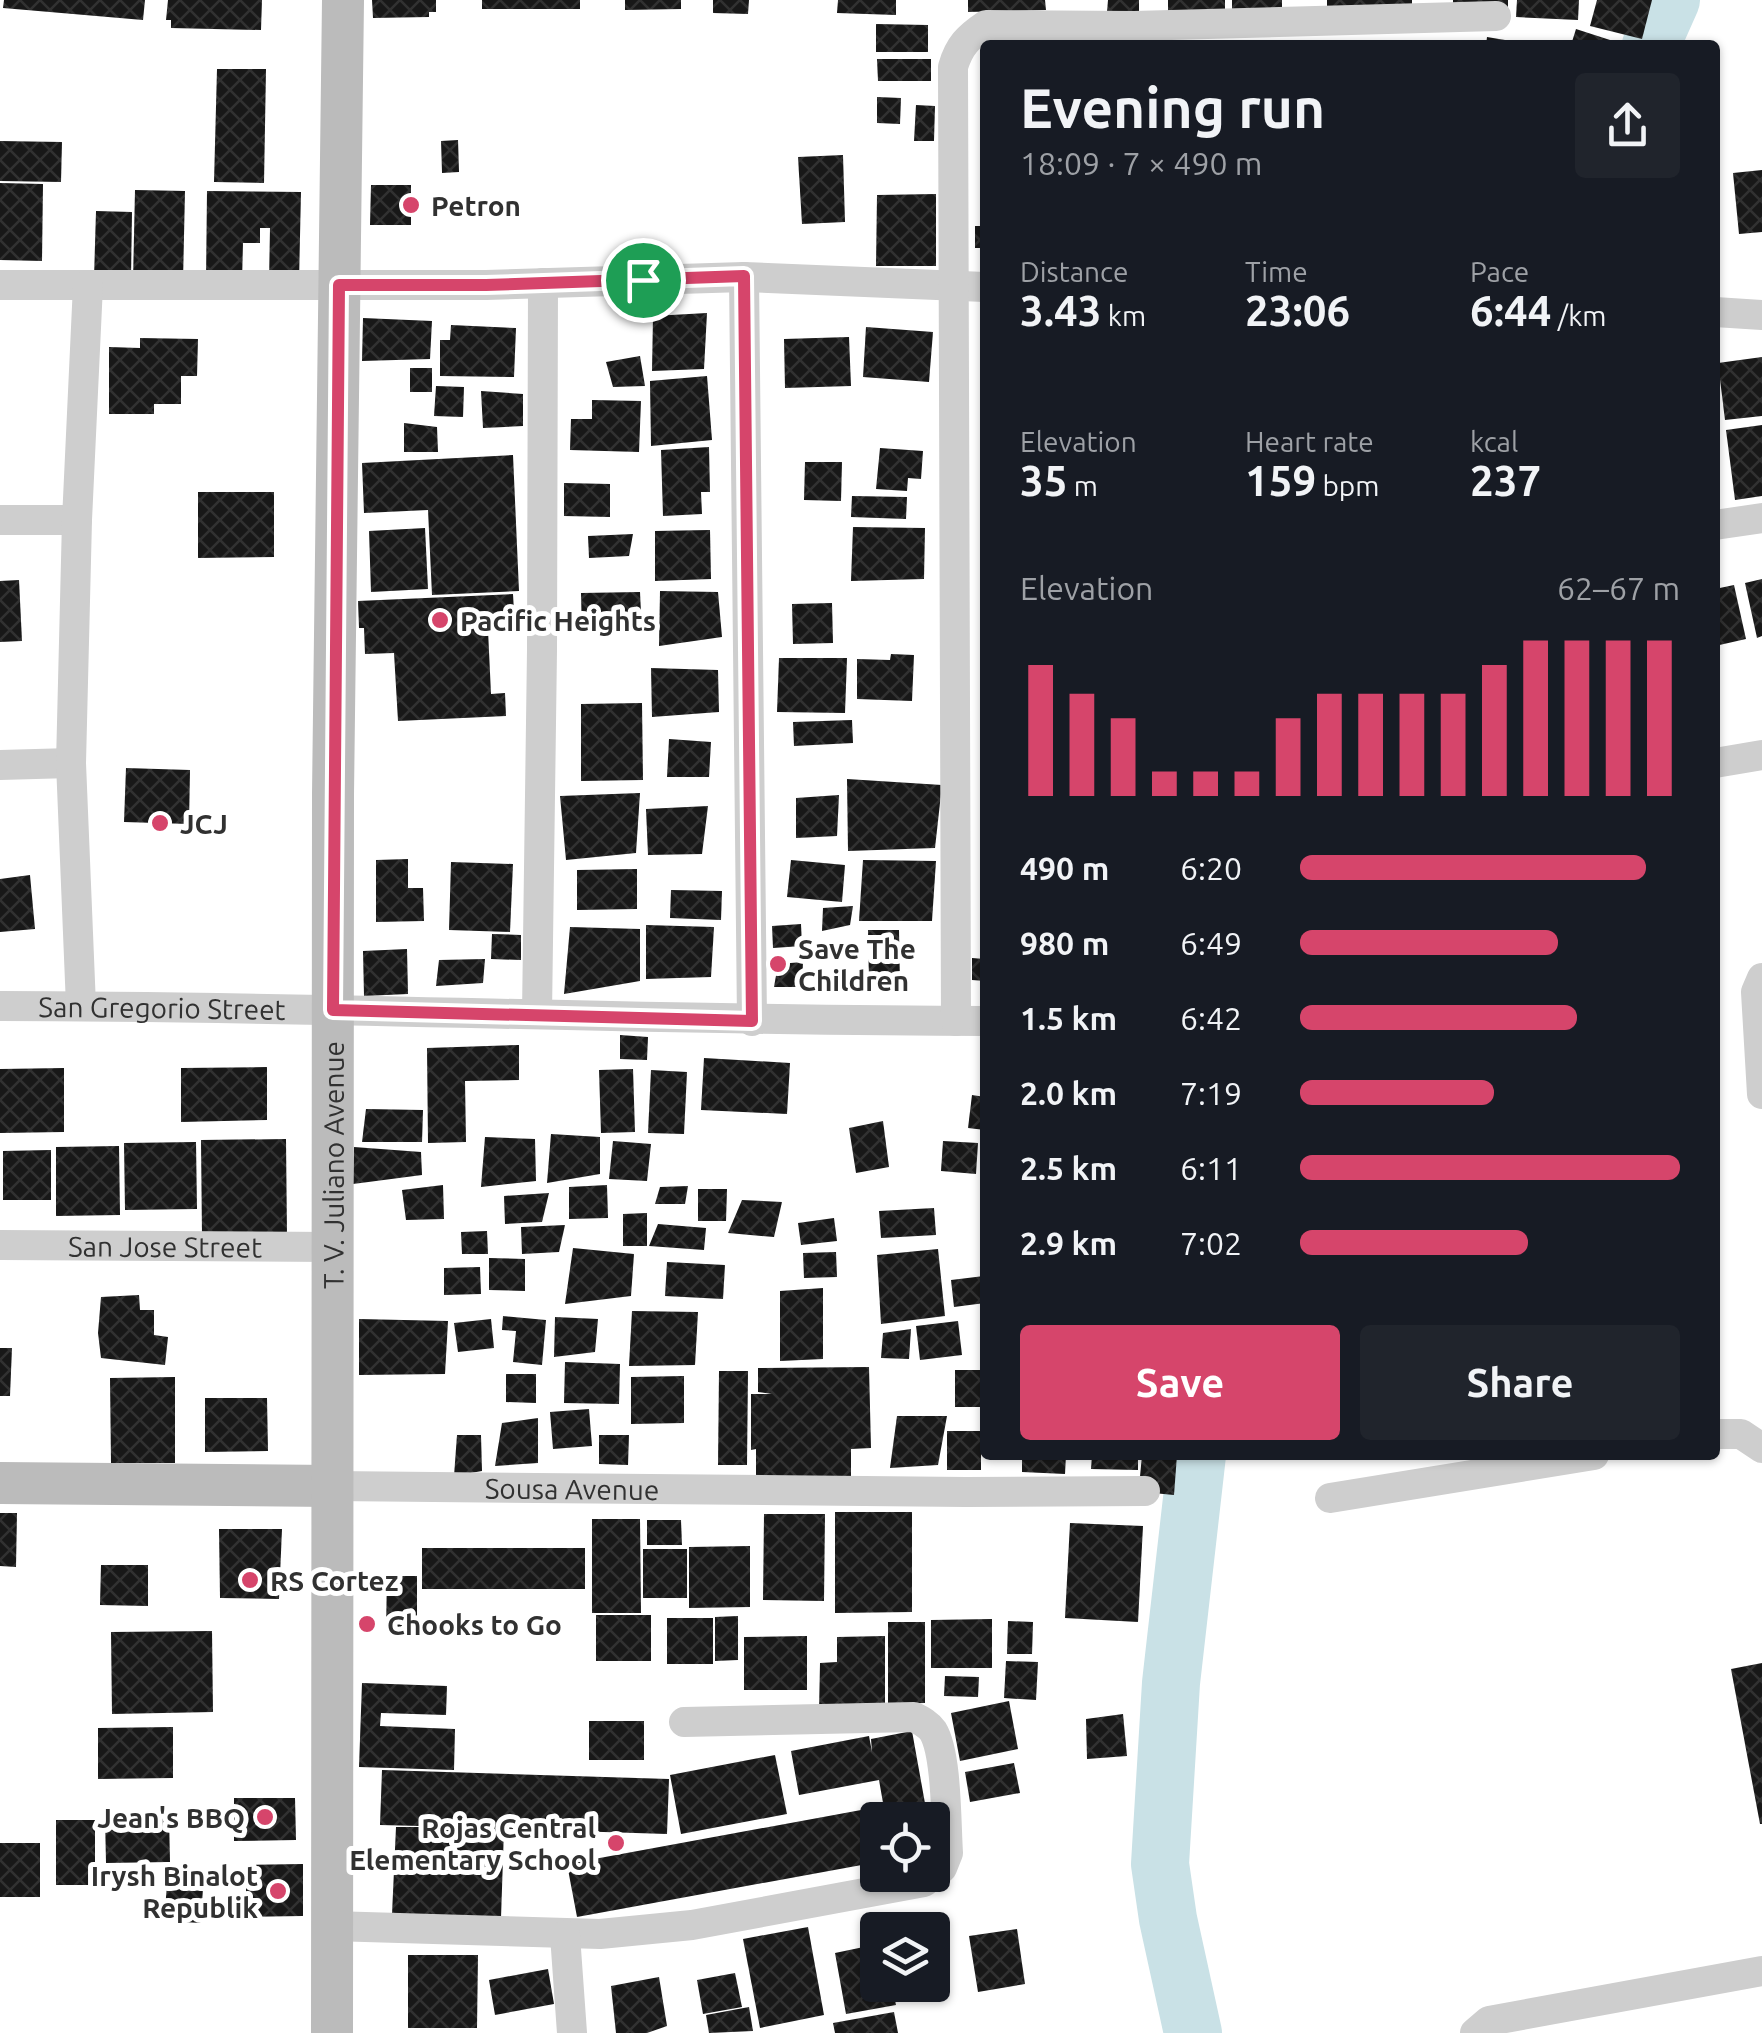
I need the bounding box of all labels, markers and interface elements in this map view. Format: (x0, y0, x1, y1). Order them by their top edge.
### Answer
button: share (1575, 73, 1680, 178)
text: Evening run (1020, 77, 1325, 138)
text: 18:09 · 7 × 490 m (1020, 145, 1262, 181)
place label: Petron (431, 190, 521, 221)
marker: Petron (400, 194, 422, 216)
pin (601, 238, 686, 323)
icon: arrive (616, 253, 671, 308)
text: Distance (1020, 256, 1128, 287)
text: Time (1245, 256, 1308, 287)
text: Pace (1470, 256, 1529, 287)
text: 3.43 (1020, 287, 1101, 334)
text: 23:06 (1245, 287, 1350, 334)
text: 6:44 (1470, 287, 1551, 334)
text: km (1101, 300, 1146, 331)
text: /km (1551, 300, 1606, 331)
text: Elevation (1020, 426, 1137, 457)
text: Heart rate (1245, 426, 1374, 457)
text: kcal (1470, 426, 1518, 457)
text: 35 (1020, 457, 1067, 504)
text: 159 (1245, 457, 1316, 504)
text: 237 (1470, 457, 1541, 504)
text: m (1067, 470, 1098, 501)
text: bpm (1316, 470, 1379, 501)
text: Elevation (1020, 570, 1153, 606)
text: 62–67 m (1557, 570, 1680, 606)
place label: Pacific Heights (460, 605, 656, 636)
marker: Pacific Heights (429, 609, 451, 631)
place label: JCJ (180, 808, 228, 839)
marker: JCJ (149, 812, 171, 834)
text: 490 m (1020, 850, 1109, 886)
text: 6:20 (1180, 850, 1242, 886)
text: 980 m (1020, 925, 1109, 961)
text: 6:49 (1180, 925, 1242, 961)
place label: Save The Children (798, 933, 916, 996)
marker: Save The Children (767, 953, 789, 975)
street label: San Gregorio Street (38, 991, 286, 1025)
text: 1.5 km (1020, 1000, 1117, 1036)
text: 6:42 (1180, 1000, 1242, 1036)
street label: T. V. Juliano Avenue (317, 1041, 348, 1289)
text: 2.0 km (1020, 1075, 1117, 1111)
text: 7:19 (1180, 1075, 1242, 1111)
text: 2.5 km (1020, 1150, 1117, 1186)
text: 6:11 (1180, 1150, 1242, 1186)
text: 2.9 km (1020, 1225, 1117, 1261)
text: 7:02 (1180, 1225, 1242, 1261)
street label: San Jose Street (68, 1230, 262, 1262)
button: Save (1020, 1325, 1340, 1440)
button: Share (1360, 1325, 1680, 1440)
street label: Sousa Avenue (485, 1472, 659, 1505)
place label: RS Cortez (270, 1565, 398, 1596)
marker: RS Cortez (239, 1569, 261, 1591)
place label: Chooks to Go (387, 1609, 562, 1640)
marker: Chooks to Go (356, 1613, 378, 1635)
place label: Jean's BBQ (97, 1802, 245, 1833)
map controls (860, 1802, 950, 2002)
button: locate (860, 1802, 950, 1892)
marker: Jean's BBQ (254, 1806, 276, 1828)
place label: Rojas Central Elementary School (349, 1812, 596, 1875)
marker: Rojas Central Elementary School (605, 1832, 627, 1854)
place label: Irysh Binalot Republik (91, 1860, 258, 1923)
marker: Irysh Binalot Republik (267, 1880, 289, 1902)
button: layers (860, 1912, 950, 2002)

